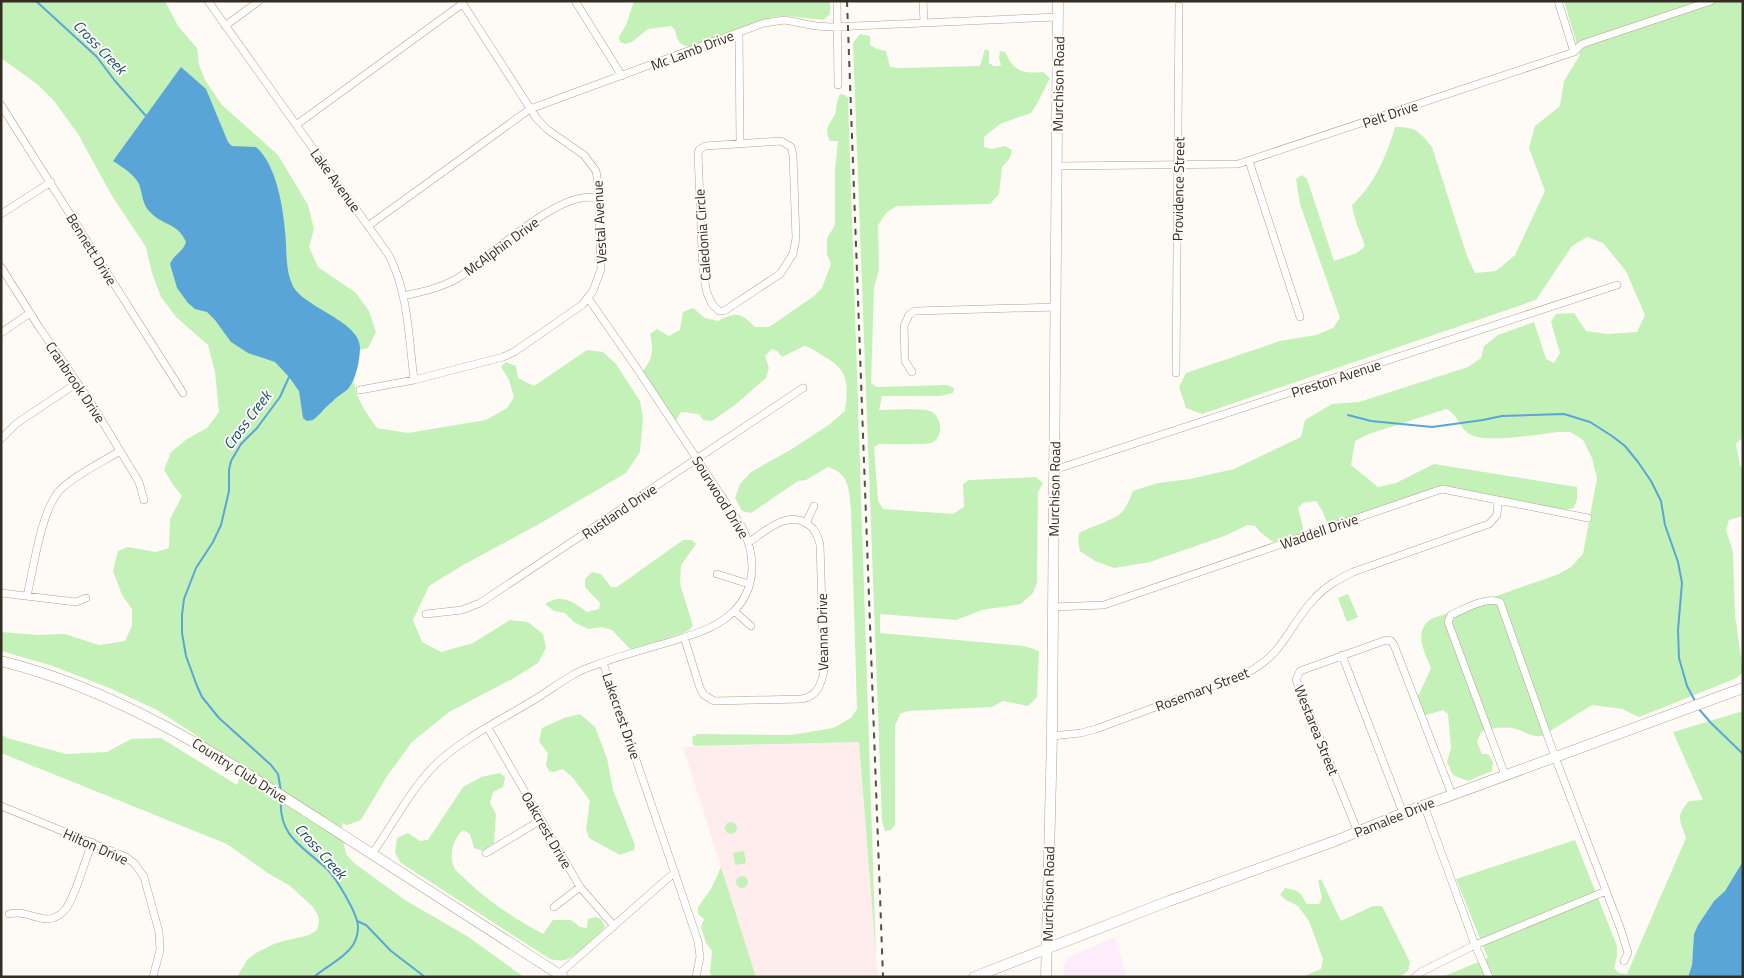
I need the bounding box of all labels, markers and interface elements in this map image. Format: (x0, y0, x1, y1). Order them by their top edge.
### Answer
water label: Cross Creek (68, 14, 134, 81)
street label: Mc Lamb Drive (647, 25, 737, 75)
street label: Murchison Road (1047, 36, 1069, 132)
street label: Pelt Drive (1360, 95, 1420, 133)
street label: Providence Street (1167, 137, 1189, 241)
street label: Lake Avenue (306, 144, 366, 216)
street label: Vestal Avenue (586, 180, 612, 264)
street label: Caledonia Circle (688, 188, 716, 282)
street label: Bennett Drive (62, 209, 122, 289)
street label: McAlphin Drive (459, 211, 543, 281)
street label: Cranbrook Drive (41, 337, 111, 427)
street label: Preston Avenue (1288, 354, 1384, 402)
water label: Cross Creek (217, 384, 278, 454)
street label: Murchison Road (1043, 441, 1065, 537)
street label: Sourwood Drive (687, 452, 755, 542)
street label: Rustland Drive (577, 478, 661, 544)
street label: Waddell Drive (1277, 508, 1361, 554)
street label: Veanna Drive (811, 593, 833, 671)
street label: Rosemary Street (1152, 661, 1252, 717)
street label: Lakecrest Drive (597, 670, 647, 762)
street label: Westarea Street (1289, 682, 1345, 778)
street label: Country Club Drive (188, 732, 292, 808)
street label: Oakcrest Drive (516, 788, 578, 872)
street label: Pamalee Drive (1351, 791, 1437, 843)
water label: Cross Creek (290, 818, 354, 886)
street label: Hilton Drive (60, 822, 132, 870)
street label: Murchison Road (1037, 846, 1059, 942)

